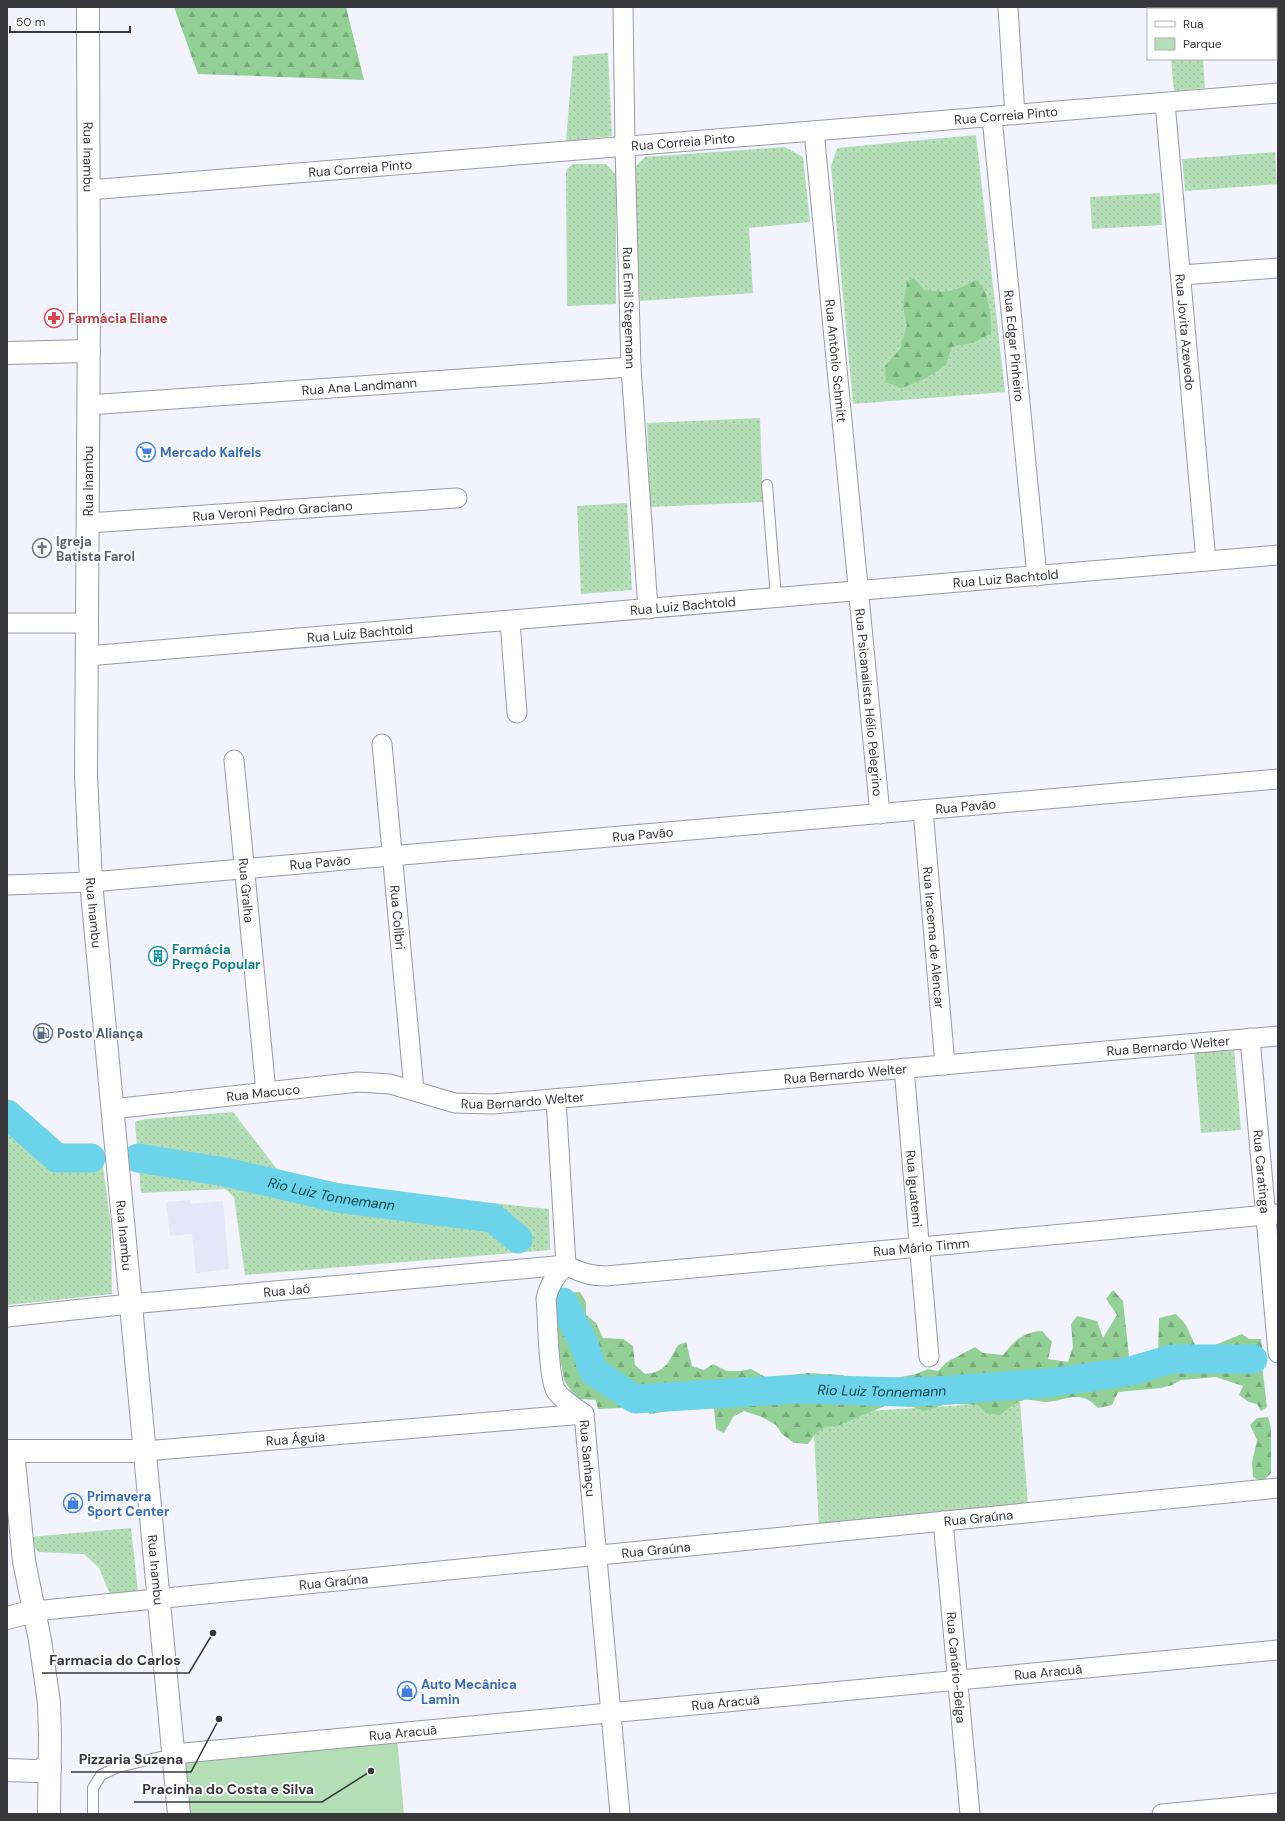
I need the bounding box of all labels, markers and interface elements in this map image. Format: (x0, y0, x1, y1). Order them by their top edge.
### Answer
scale bar (10, 8, 130, 34)
legend (1147, 8, 1277, 60)
text: 50 m (16, 14, 45, 30)
text: Rua (1183, 16, 1204, 32)
text: Parque (1183, 36, 1222, 52)
street label: Rua Correia Pinto (953, 102, 1059, 128)
street label: Rua Inambu (80, 122, 97, 192)
street label: Rua Correia Pinto (630, 129, 736, 154)
street label: Rua Correia Pinto (308, 155, 413, 181)
street label: Rua Emil Stegemann (619, 247, 640, 369)
street label: Rua Jovita Azevedo (1172, 273, 1199, 391)
street label: Rua Edgar Pinheiro (1001, 289, 1028, 403)
street label: Rua Antônio Schmitt (822, 299, 851, 423)
pharmacy icon: Farmácia Eliane (43, 307, 65, 329)
place label: Farmácia Eliane (68, 310, 168, 327)
street label: Rua Ana Landmann (301, 373, 418, 399)
supermarket icon: Mercado Kalfels (135, 441, 157, 463)
place label: Mercado Kalfels (160, 444, 262, 461)
street label: Rua Inambu (80, 446, 97, 516)
street label: Rua Veroni Pedro Graciano (192, 497, 353, 524)
place label: Igreja Batista Farol (56, 533, 135, 565)
church icon: Igreja Batista Farol (31, 537, 53, 559)
street label: Rua Luiz Bachtold (952, 565, 1059, 591)
street label: Rua Luiz Bachtold (629, 593, 736, 618)
street label: Rua Psicanalista Hélio Pelegrino (852, 608, 887, 797)
street label: Rua Luiz Bachtold (306, 620, 414, 646)
street label: Rua Pavão (934, 795, 997, 817)
street label: Rua Pavão (612, 823, 674, 845)
street label: Rua Pavão (289, 851, 352, 873)
street label: Rua Gralha (235, 857, 258, 924)
street label: Rua Iracema de Alencar (919, 866, 949, 1009)
street label: Rua Inambu (82, 877, 106, 949)
street label: Rua Colibri (387, 884, 409, 950)
place label: Farmácia Preço Popular (172, 941, 261, 973)
building icon: Farmácia Preço Popular (147, 945, 169, 967)
fuel station icon: Posto Aliança (32, 1022, 54, 1044)
place label: Posto Aliança (57, 1025, 143, 1042)
street label: Rua Bernardo Welter (1106, 1032, 1231, 1059)
street label: Rua Bernardo Welter (783, 1060, 908, 1087)
street label: Rua Macuco (225, 1080, 301, 1105)
street label: Rua Bernardo Welter (461, 1088, 585, 1113)
street label: Rua Caratinga (1250, 1129, 1274, 1214)
street label: Rua Iguatemi (903, 1149, 926, 1228)
water label: Rio Luiz Tonnemann (266, 1173, 396, 1214)
street label: Rua Inambu (113, 1199, 136, 1271)
street label: Rua Mário Timm (872, 1234, 970, 1260)
street label: Rua Jaó (263, 1279, 311, 1301)
water label: Rio Luiz Tonnemann (817, 1381, 947, 1401)
street label: Rua Sanhaçu (576, 1419, 600, 1497)
street label: Rua Águia (265, 1427, 326, 1449)
place label: Primavera Sport Center (87, 1488, 170, 1520)
shop icon: Primavera Sport Center (62, 1492, 84, 1514)
street label: Rua Graúna (943, 1506, 1014, 1530)
street label: Rua Inambu (144, 1534, 168, 1606)
street label: Rua Graúna (621, 1538, 691, 1561)
street label: Rua Graúna (298, 1570, 369, 1593)
street label: Rua Canário-Belga (943, 1611, 970, 1724)
callout: Farmacia do Carlos (42, 1647, 189, 1673)
text: Farmacia do Carlos (49, 1651, 181, 1669)
street label: Rua Aracuã (1013, 1660, 1083, 1683)
place label: Auto Mecânica Lamin (421, 1676, 517, 1708)
shop icon: Auto Mecânica Lamin (396, 1680, 418, 1702)
street label: Rua Aracuã (691, 1690, 760, 1714)
street label: Rua Aracuã (368, 1721, 438, 1744)
callout: Pizzaria Suzena (71, 1746, 191, 1772)
text: Pizzaria Suzena (79, 1750, 183, 1768)
callout: Pracinha do Costa e Silva (134, 1776, 322, 1802)
text: Pracinha do Costa e Silva (142, 1780, 314, 1798)

